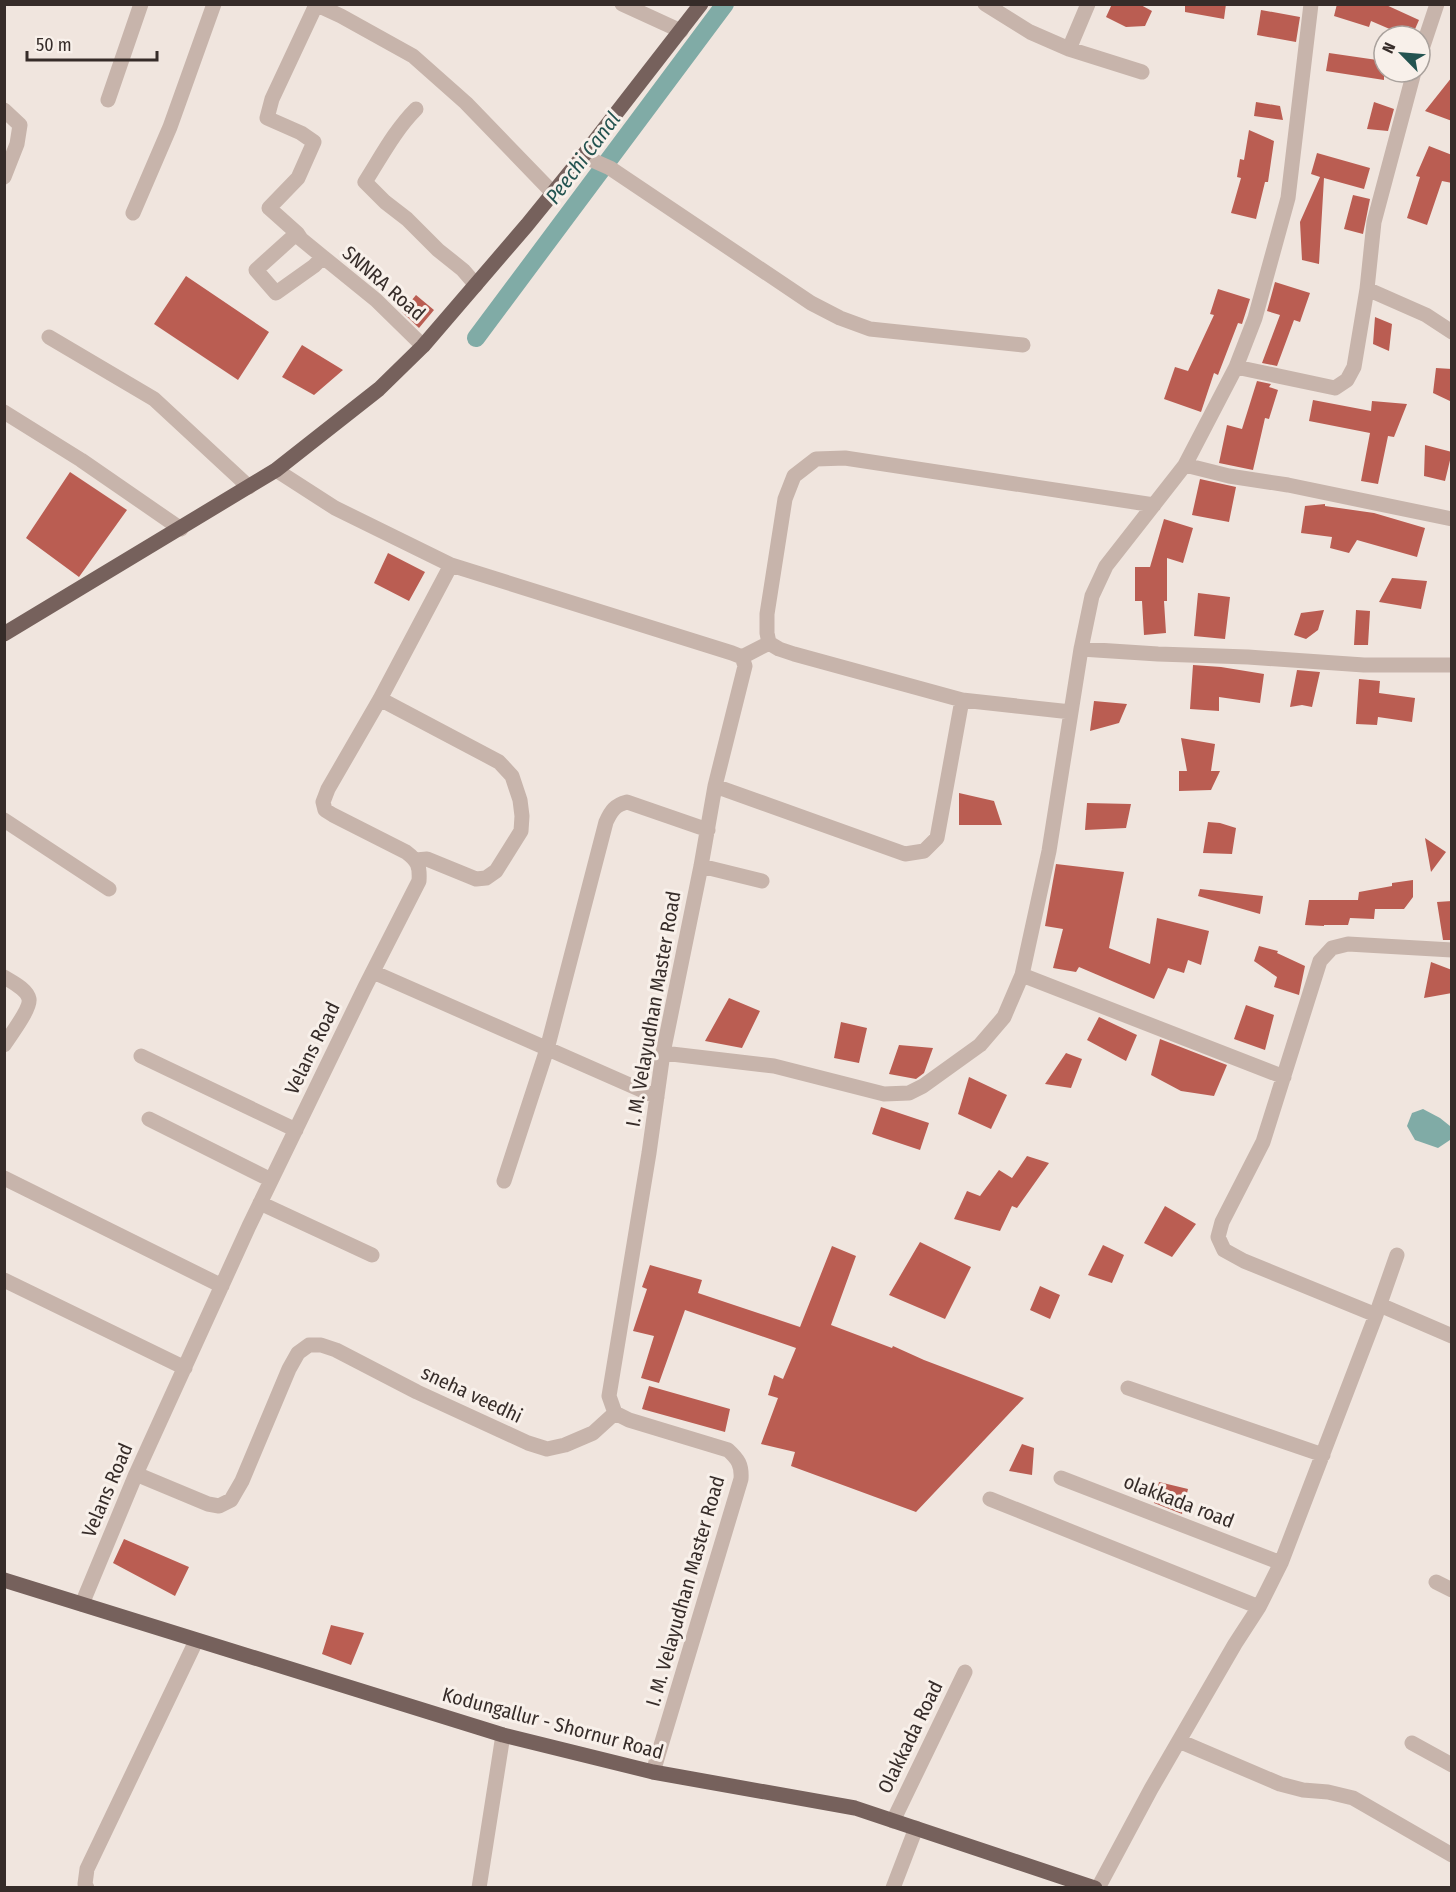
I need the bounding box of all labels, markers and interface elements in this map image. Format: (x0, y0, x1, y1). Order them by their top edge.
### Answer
scale bar (27, 24, 158, 62)
north arrow (1372, 24, 1432, 84)
text: 50 m (36, 34, 72, 56)
text: N (1378, 40, 1399, 56)
water label: Peechi Canal (540, 107, 626, 209)
street label: SNNRA Road (338, 241, 430, 325)
street label: I. M. Velayudhan Master Road (620, 889, 686, 1129)
street label: Velans Road (279, 998, 345, 1098)
street label: sneha veedhi (418, 1360, 526, 1428)
street label: Velans Road (76, 1439, 138, 1541)
street label: olakkada road (1120, 1469, 1238, 1533)
street label: I. M. Velayudhan Master Road (641, 1473, 729, 1709)
street label: Olakkada Road (872, 1677, 948, 1797)
street label: Kodungallur - Shornur Road (440, 1682, 666, 1764)

